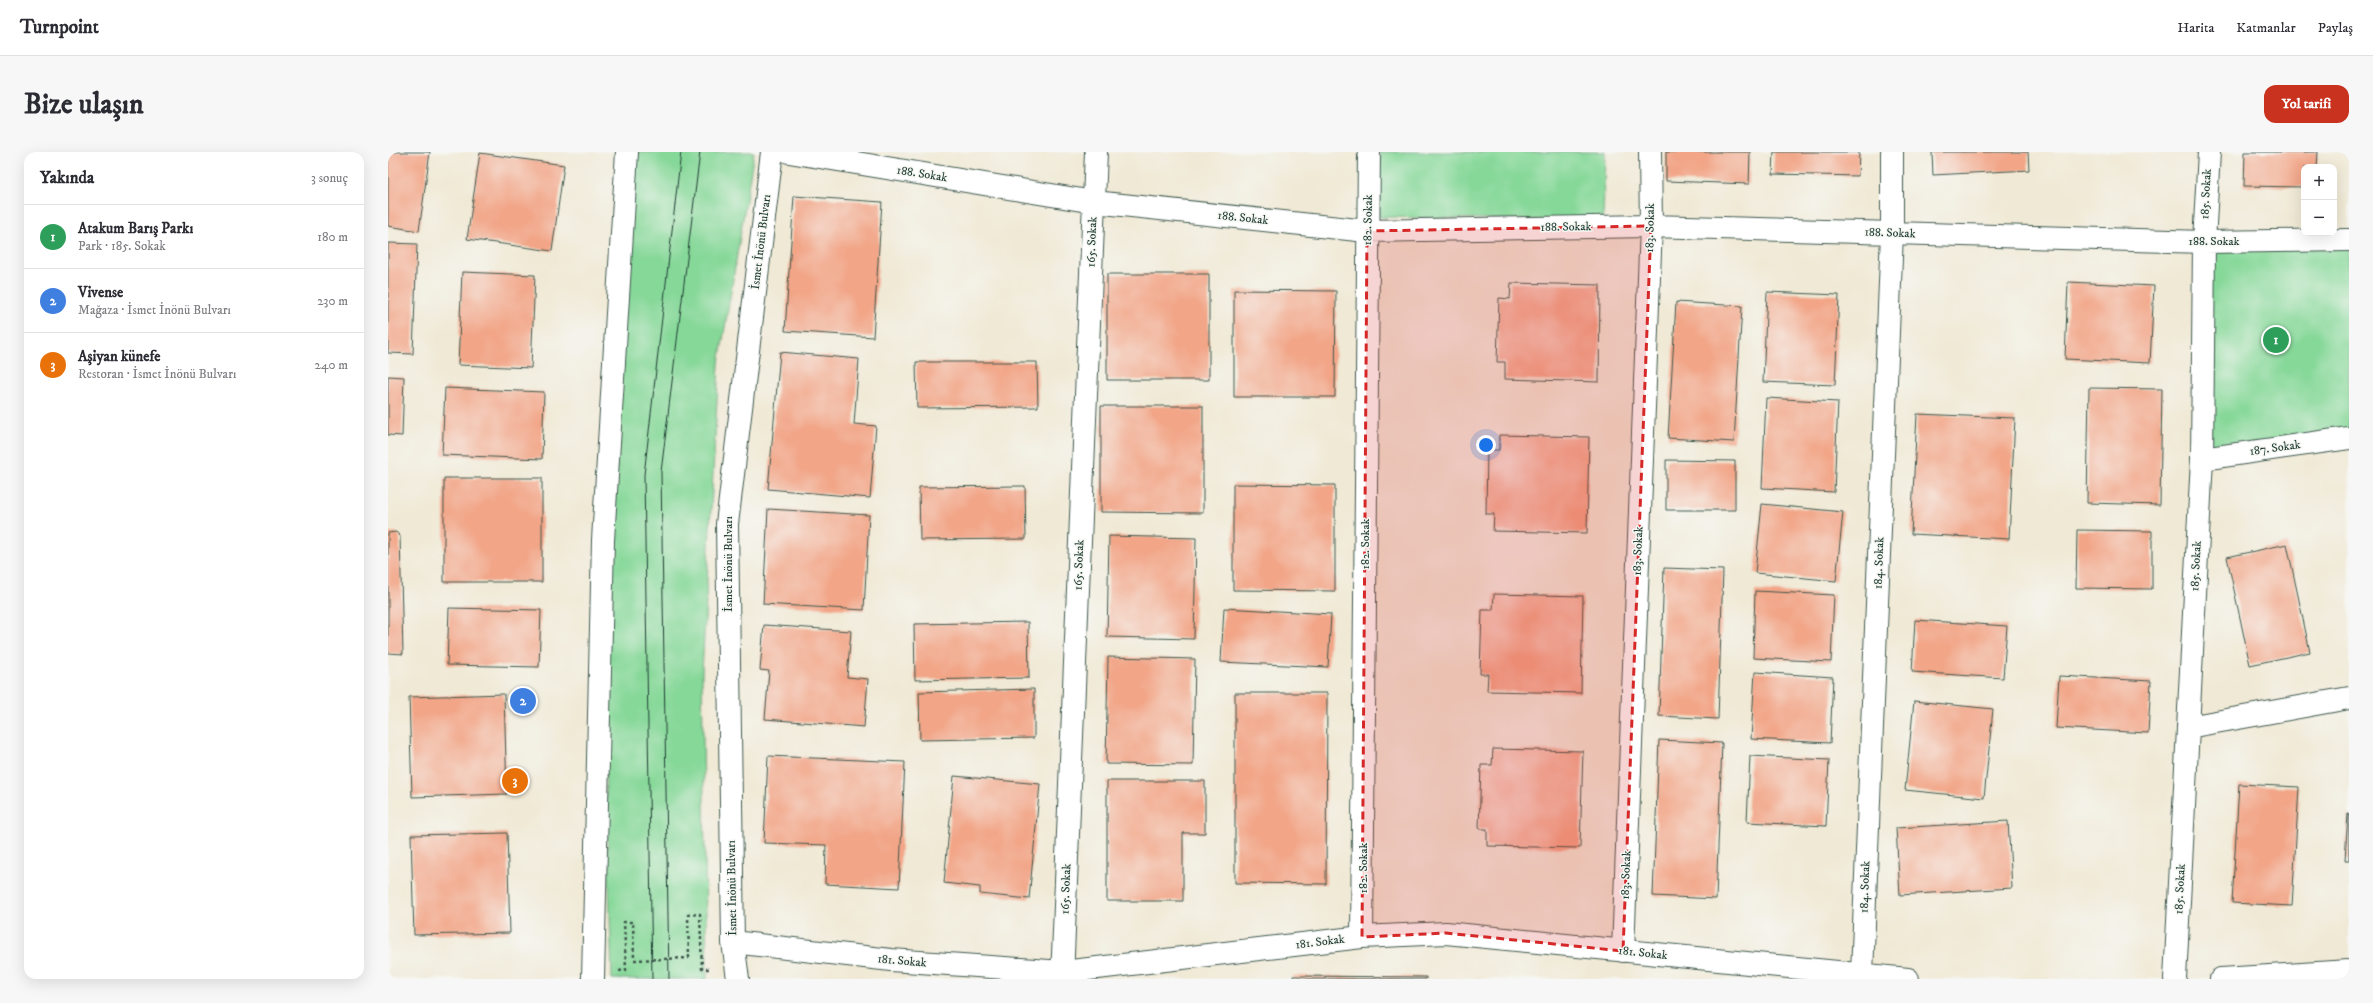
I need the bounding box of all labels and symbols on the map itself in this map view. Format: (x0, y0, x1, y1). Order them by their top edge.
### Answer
street label: 188. Sokak (896, 163, 948, 185)
street label: 185. Sokak (2197, 168, 2215, 220)
street label: İsmet İnönü Bulvarı (748, 194, 774, 290)
street label: 182. Sokak (1360, 194, 1376, 246)
street label: 183. Sokak (1642, 203, 1658, 253)
street label: 188. Sokak (1217, 208, 1269, 228)
street label: 165. Sokak (1084, 216, 1100, 268)
street label: 188. Sokak (1540, 219, 1592, 235)
street label: 188. Sokak (1864, 225, 1916, 241)
street label: 188. Sokak (2189, 234, 2240, 249)
pin: 1 (2263, 325, 2289, 355)
your location (1476, 435, 1496, 455)
street label: 187. Sokak (2249, 437, 2301, 459)
street label: İsmet İnönü Bulvarı (721, 516, 736, 612)
street label: 182. Sokak (1358, 518, 1373, 569)
street label: 183. Sokak (1630, 526, 1646, 576)
street label: 184. Sokak (1871, 537, 1887, 589)
street label: 165. Sokak (1071, 539, 1087, 591)
street label: 185. Sokak (2187, 540, 2205, 592)
pin: 2 (510, 686, 536, 716)
pin: 3 (502, 766, 528, 796)
street label: İsmet İnönü Bulvarı (724, 840, 740, 936)
street label: 182. Sokak (1356, 842, 1371, 893)
street label: 183. Sokak (1618, 850, 1634, 900)
street label: 184. Sokak (1857, 861, 1873, 913)
street label: 165. Sokak (1058, 863, 1074, 915)
street label: 185. Sokak (2171, 863, 2189, 915)
street label: 181. Sokak (1295, 932, 1345, 952)
street label: 181. Sokak (1618, 943, 1668, 963)
street label: 181. Sokak (877, 951, 927, 971)

